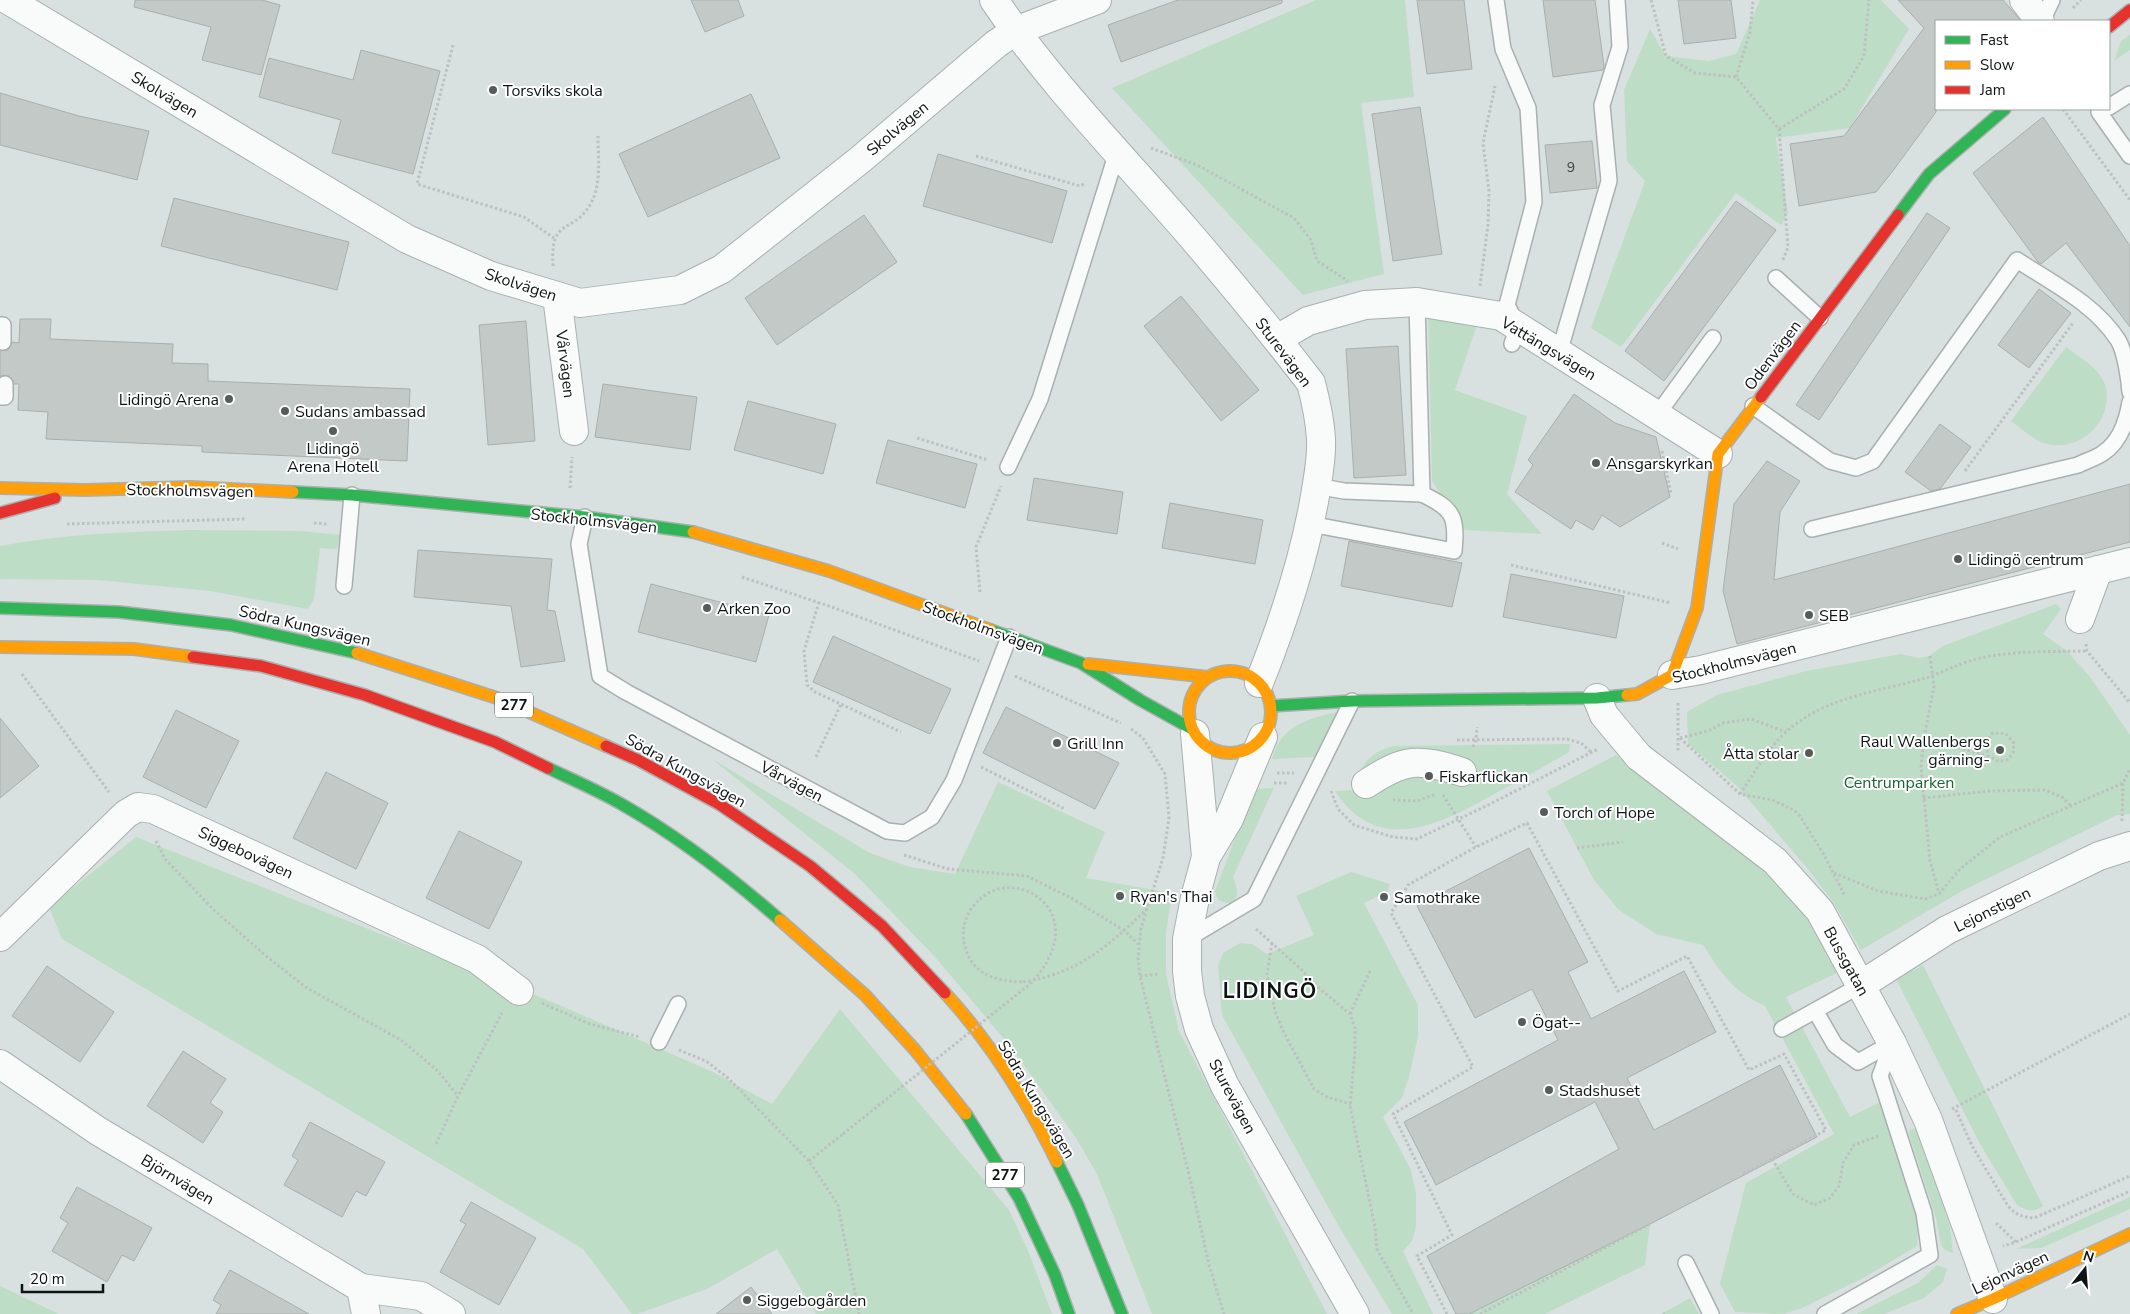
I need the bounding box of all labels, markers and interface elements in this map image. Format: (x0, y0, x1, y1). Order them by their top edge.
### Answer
legend (1935, 20, 2110, 110)
text: Fast (1980, 30, 2009, 50)
text: Slow (1980, 55, 2015, 75)
street label: Skolvägen (127, 66, 202, 124)
place label: Torsviks skola (503, 80, 603, 102)
text: Jam (1979, 80, 2006, 100)
marker: Torsviks skola (487, 84, 499, 96)
street label: Skolvägen (862, 96, 933, 161)
house number: 9 (1567, 158, 1575, 177)
street label: Skolvägen (482, 263, 560, 307)
street label: Vattängsvägen (1496, 311, 1600, 386)
street label: Sturevägen (1250, 313, 1317, 392)
street label: Odenvägen (1739, 316, 1806, 395)
street label: Vårvägen (550, 328, 580, 399)
place label: Lidingö Arena (119, 389, 219, 411)
marker: Lidingö Arena (223, 393, 235, 405)
place label: Sudans ambassad (295, 401, 426, 423)
marker: Sudans ambassad (279, 405, 291, 417)
marker: Lidingö Arena Hotell (327, 425, 339, 437)
place label: Lidingö Arena Hotell (287, 438, 379, 478)
place label: Ansgarskyrkan (1606, 453, 1713, 475)
marker: Ansgarskyrkan (1590, 457, 1602, 469)
street label: Stockholmsvägen (126, 479, 254, 503)
street label: Stockholmsvägen (530, 503, 658, 539)
place label: Lidingö centrum (1968, 549, 2084, 571)
marker: Lidingö centrum (1952, 553, 1964, 565)
street label: Stockholmsvägen (919, 596, 1046, 660)
place label: Arken Zoo (717, 598, 791, 620)
street label: Södra Kungsvägen (237, 600, 373, 652)
marker: Arken Zoo (701, 602, 713, 614)
place label: SEB (1819, 605, 1849, 627)
marker: SEB (1803, 609, 1815, 621)
street label: Stockholmsvägen (1670, 637, 1799, 689)
road number: 277 (495, 692, 533, 718)
street label: Södra Kungsvägen (621, 729, 750, 813)
place label: Raul Wallenbergs gärning- (1860, 731, 1990, 771)
place label: Grill Inn (1067, 733, 1124, 755)
marker: Grill Inn (1051, 737, 1063, 749)
place label: Åtta stolar (1723, 743, 1799, 765)
marker: Raul Wallenbergs gärning- (1994, 744, 2006, 756)
marker: Åtta stolar (1803, 747, 1815, 759)
street label: Vårvägen (755, 756, 827, 808)
place label: Fiskarflickan (1439, 766, 1528, 788)
marker: Fiskarflickan (1423, 770, 1435, 782)
park label: Centrumparken (1844, 772, 1954, 794)
place label: Torch of Hope (1554, 802, 1655, 824)
marker: Torch of Hope (1538, 806, 1550, 818)
street label: Siggebovägen (194, 821, 297, 885)
street label: Lejonstigen (1950, 882, 2034, 938)
place label: Ryan's Thai (1130, 886, 1213, 908)
place label: Samothrake (1394, 887, 1480, 909)
marker: Ryan's Thai (1114, 890, 1126, 902)
marker: Samothrake (1378, 891, 1390, 903)
street label: Bussgatan (1818, 923, 1874, 1000)
district label: LIDINGÖ (1223, 977, 1317, 1005)
place label: Ögat-- (1532, 1012, 1581, 1034)
marker: Ögat-- (1516, 1016, 1528, 1028)
street label: Södra Kungsvägen (992, 1036, 1080, 1163)
street label: Sturevägen (1203, 1055, 1261, 1138)
place label: Stadshuset (1559, 1080, 1640, 1102)
marker: Stadshuset (1543, 1084, 1555, 1096)
street label: Björnvägen (137, 1149, 218, 1210)
road number: 277 (986, 1162, 1024, 1188)
north arrow (2060, 1244, 2110, 1294)
street label: Lejonvägen (1968, 1246, 2052, 1300)
text: N (2081, 1246, 2096, 1268)
scale bar (22, 1262, 104, 1294)
text: 20 m (30, 1269, 65, 1289)
place label: Siggebogården (757, 1290, 866, 1312)
marker: Siggebogården (741, 1294, 753, 1306)

